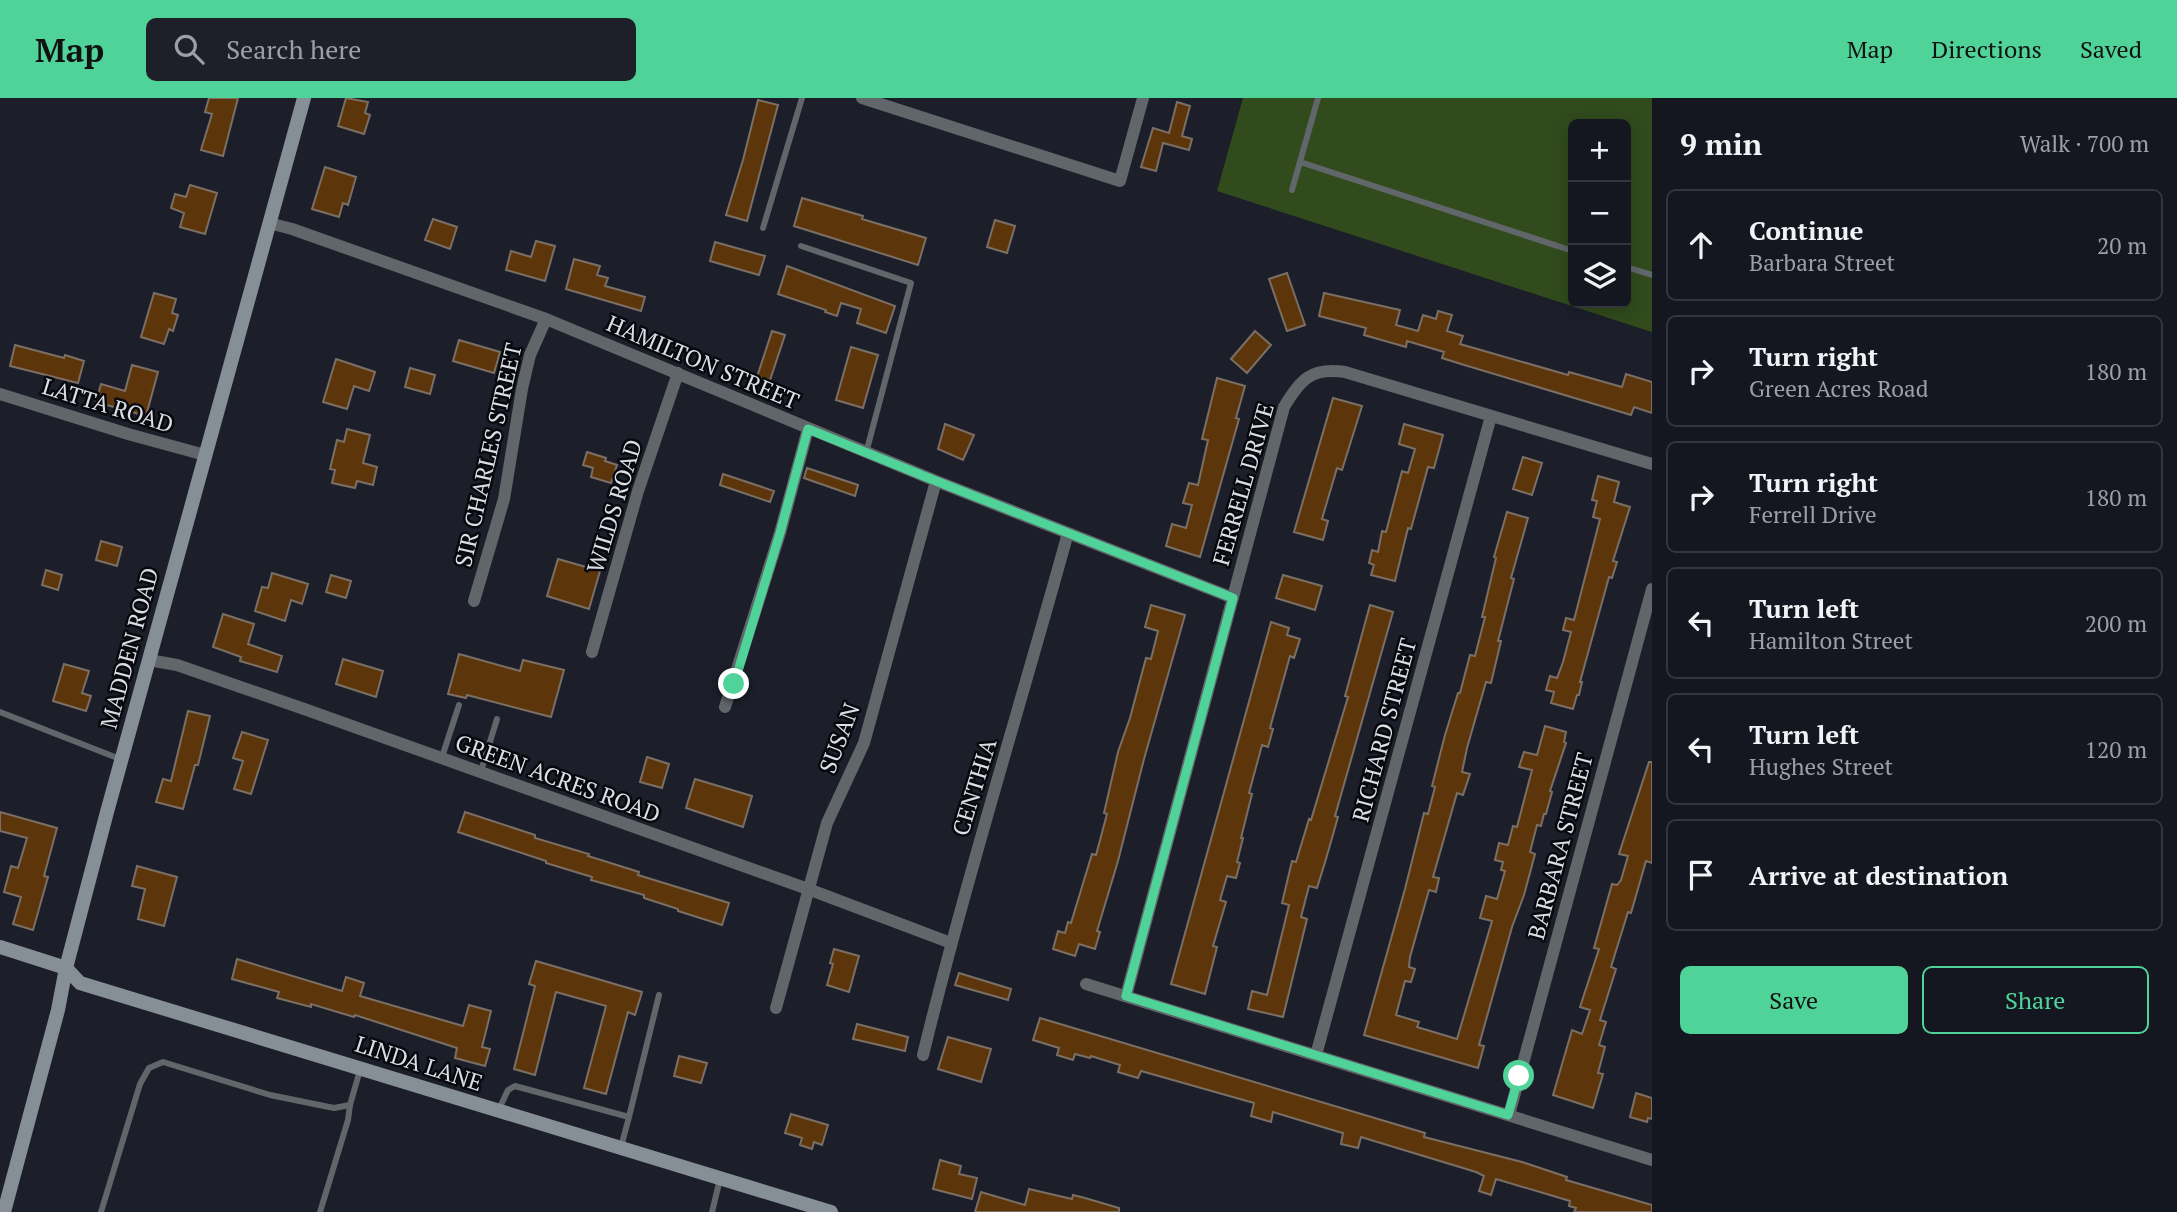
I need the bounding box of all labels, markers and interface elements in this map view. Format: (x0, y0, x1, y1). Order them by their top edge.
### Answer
search box (146, 18, 636, 81)
text: Map (35, 28, 104, 71)
icon: search (170, 30, 208, 68)
text: Search here (226, 32, 361, 66)
text: Map (1847, 33, 1893, 65)
text: Directions (1931, 33, 2042, 65)
text: Saved (2080, 33, 2142, 65)
map controls (1568, 119, 1631, 308)
button: + (1568, 119, 1631, 182)
text: 9 min (1680, 124, 1762, 164)
text: Walk · 700 m (2020, 128, 2149, 159)
button: − (1568, 182, 1631, 245)
text: Continue (1749, 213, 1863, 247)
icon: ahead (1682, 226, 1720, 264)
text: 20 m (2097, 230, 2147, 261)
button: layers (1568, 245, 1631, 308)
text: Barbara Street (1749, 247, 1895, 278)
street label: HAMILTON STREET (602, 307, 804, 417)
text: Turn right (1749, 339, 1878, 373)
street label: SIR CHARLES STREET (447, 340, 529, 570)
icon: right (1682, 352, 1720, 390)
text: 180 m (2085, 356, 2147, 387)
street label: LATTA ROAD (39, 370, 177, 440)
text: Green Acres Road (1749, 373, 1928, 404)
street label: FERRELL DRIVE (1205, 399, 1281, 569)
street label: WILDS ROAD (579, 435, 649, 577)
text: Turn right (1749, 465, 1878, 499)
icon: right (1682, 478, 1720, 516)
text: 180 m (2085, 482, 2147, 513)
text: Ferrell Drive (1749, 499, 1877, 530)
street label: MADDEN ROAD (93, 564, 165, 732)
text: Turn left (1749, 591, 1859, 625)
icon: left (1682, 604, 1720, 642)
text: 200 m (2085, 608, 2147, 639)
text: Hamilton Street (1749, 625, 1913, 656)
street label: RICHARD STREET (1345, 635, 1423, 825)
route end (718, 668, 749, 699)
street label: SUSAN (812, 698, 867, 777)
text: Turn left (1749, 717, 1859, 751)
street label: GREEN ACRES ROAD (451, 726, 665, 830)
icon: left (1682, 730, 1720, 768)
street label: CENTHIA (945, 734, 1003, 839)
text: 120 m (2085, 734, 2147, 765)
street label: BARBARA STREET (1520, 749, 1600, 943)
text: Hughes Street (1749, 751, 1893, 782)
icon: arrive (1682, 856, 1720, 894)
text: Arrive at destination (1749, 858, 2008, 892)
button: Save (1680, 966, 1908, 1034)
button: Share (1922, 966, 2149, 1034)
street label: LINDA LANE (351, 1028, 487, 1098)
route start (1503, 1060, 1534, 1091)

